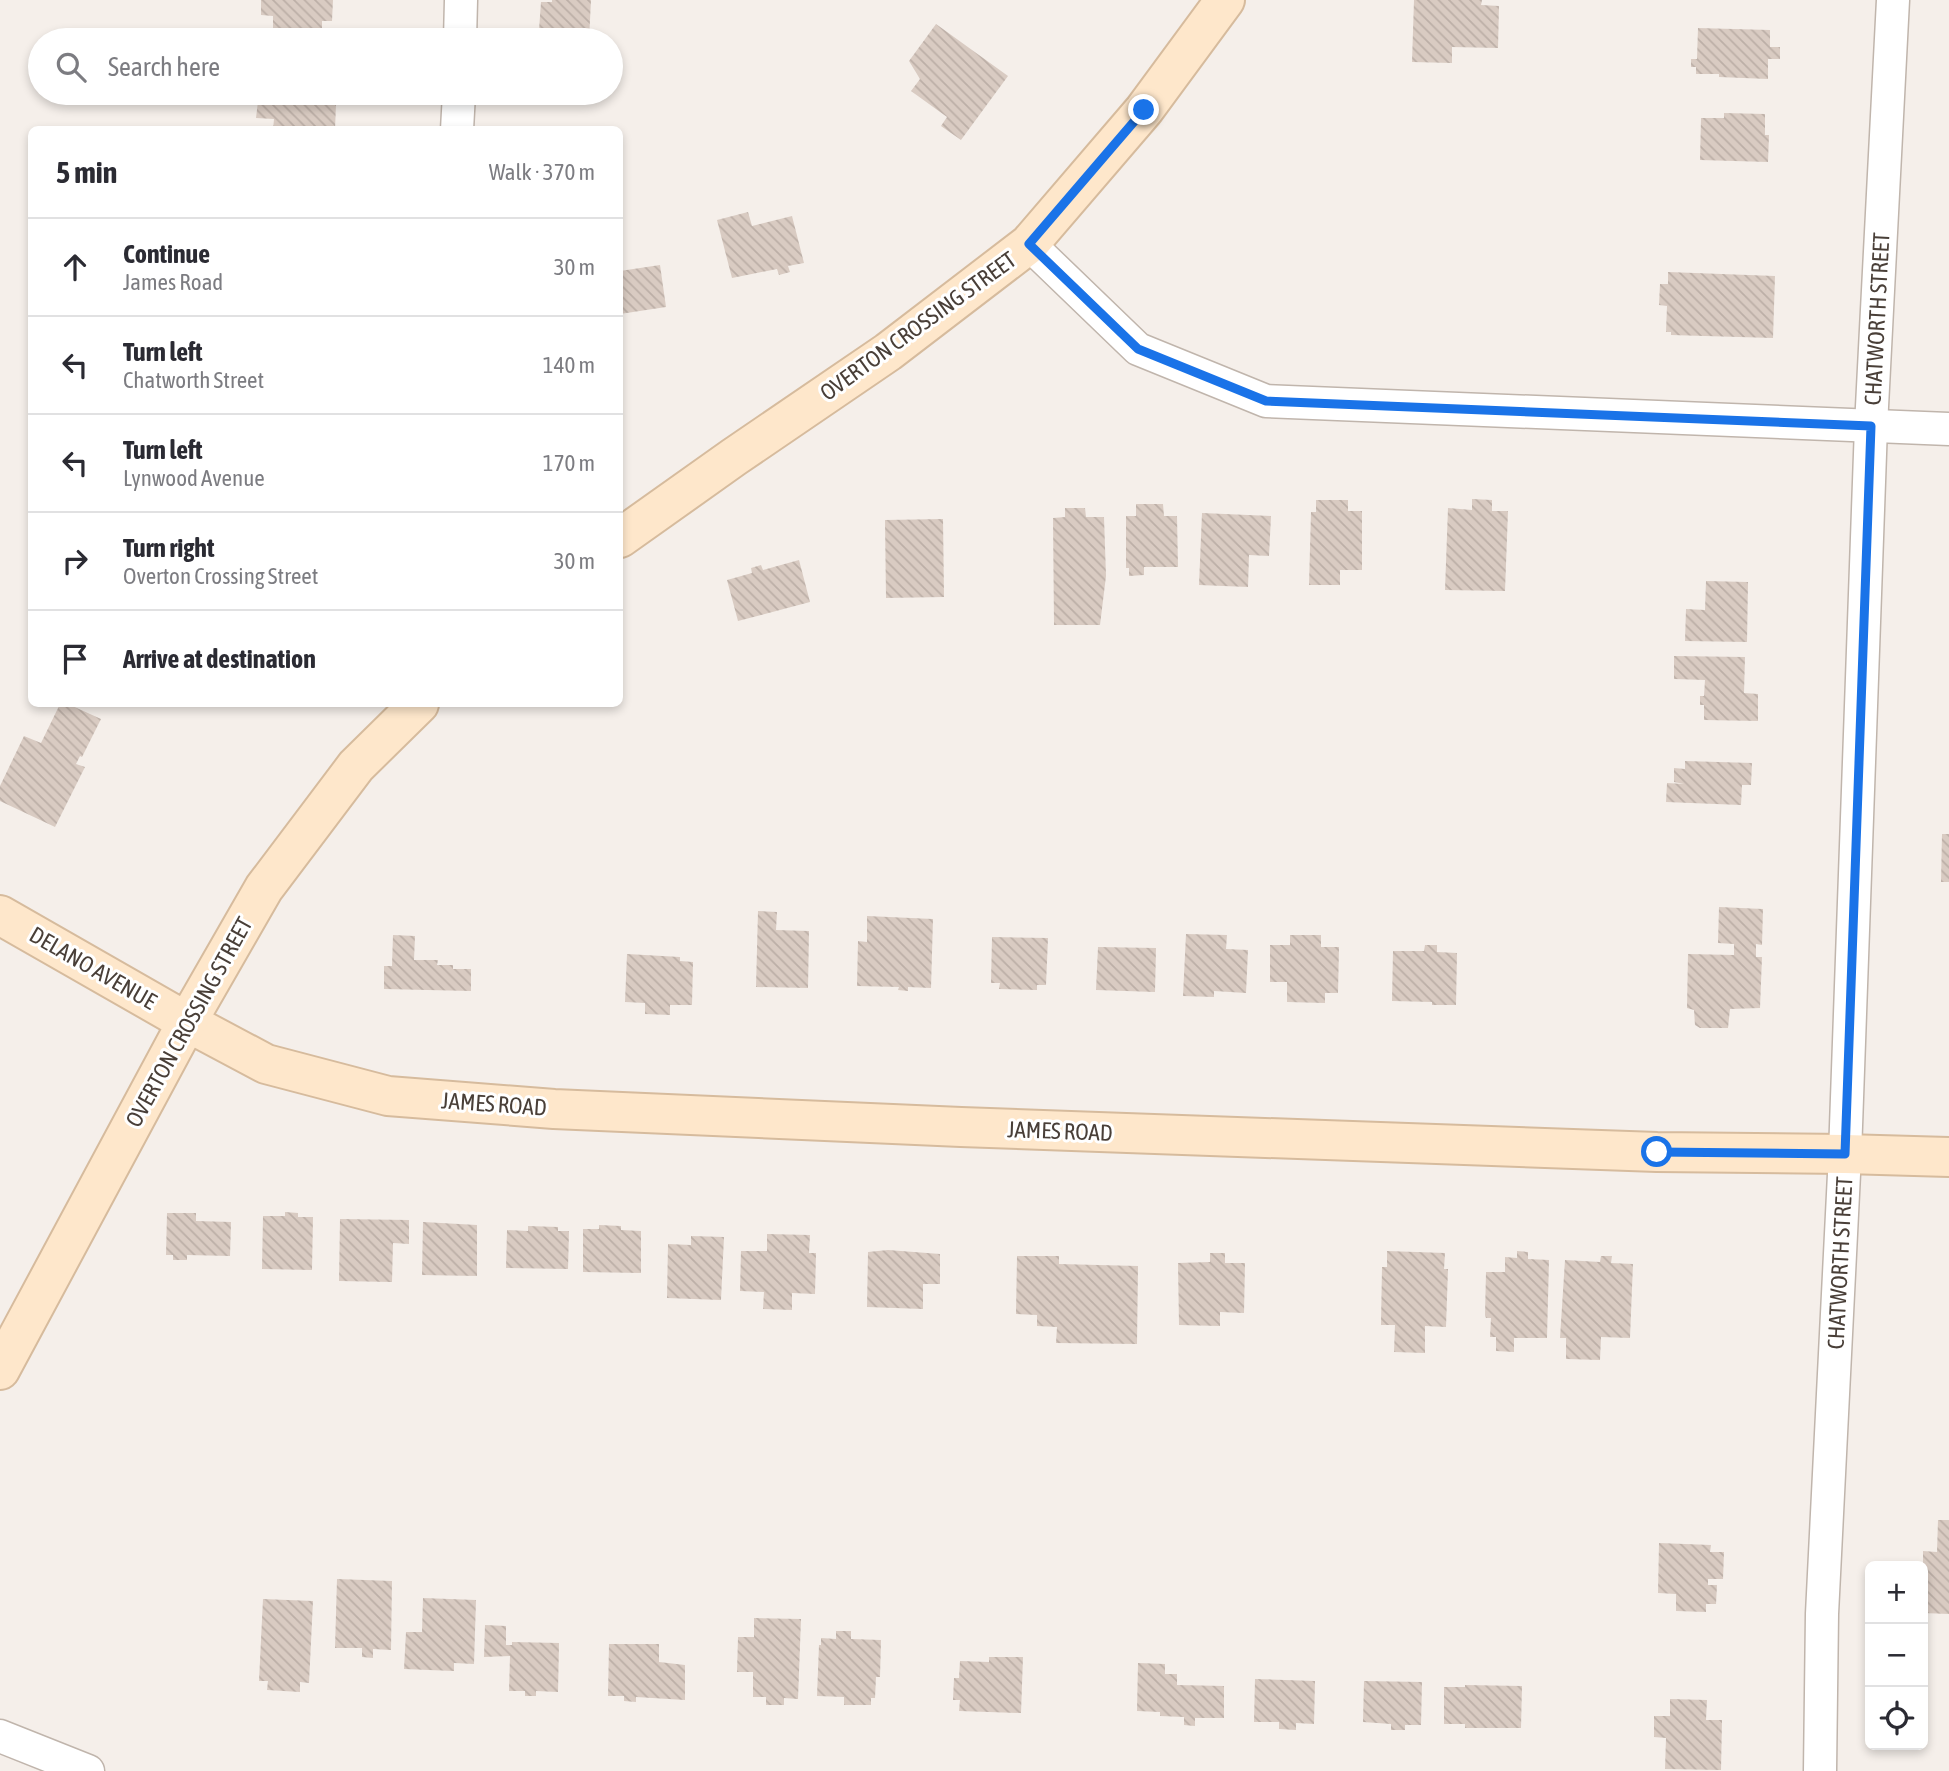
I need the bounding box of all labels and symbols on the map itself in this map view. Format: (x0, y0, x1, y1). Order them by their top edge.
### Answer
route end (1128, 94, 1159, 125)
street label: CHATWORTH STREET (1859, 232, 1895, 406)
street label: OVERTON CROSSING STREET (815, 246, 1021, 406)
street label: OVERTON CROSSING STREET (121, 913, 257, 1131)
street label: DELANO AVENUE (25, 921, 161, 1015)
street label: JAMES ROAD (440, 1087, 548, 1121)
street label: JAMES ROAD (1007, 1116, 1113, 1146)
route start (1641, 1136, 1672, 1167)
street label: CHATWORTH STREET (1822, 1176, 1858, 1350)

